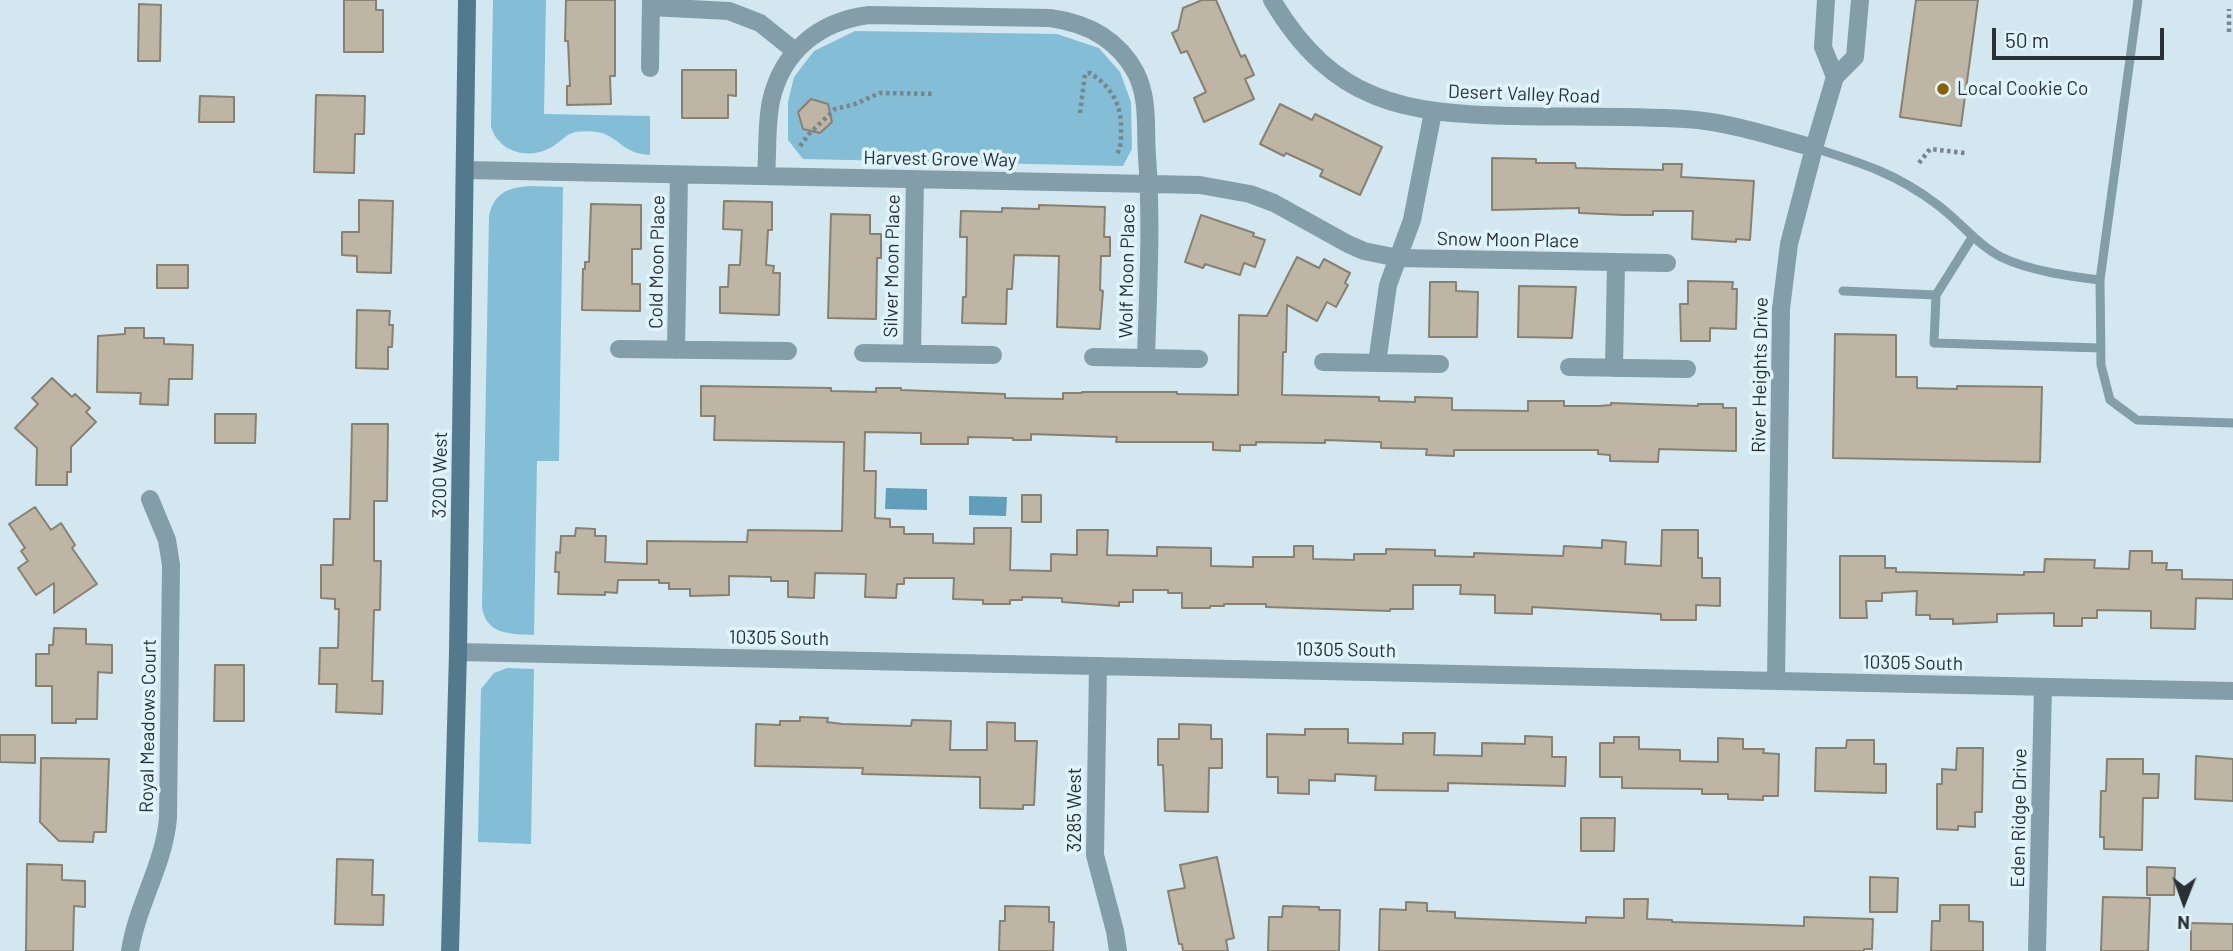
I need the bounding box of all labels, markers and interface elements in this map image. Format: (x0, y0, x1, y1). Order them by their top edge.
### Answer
scale bar (1995, 14, 2166, 58)
text: 50 m (2005, 27, 2049, 52)
place label: Local Cookie Co (1957, 78, 2088, 100)
street label: Desert Valley Road (1448, 80, 1600, 108)
marker: Local Cookie Co (1935, 81, 1951, 97)
street label: Harvest Grove Way (863, 146, 1017, 172)
street label: Silver Moon Place (879, 194, 905, 338)
street label: Cold Moon Place (644, 195, 670, 329)
street label: Wolf Moon Place (1114, 203, 1140, 339)
street label: Snow Moon Place (1437, 227, 1579, 253)
street label: River Heights Drive (1747, 297, 1773, 453)
street label: 3200 West (428, 431, 452, 519)
street label: 10305 South (729, 626, 829, 650)
street label: 10305 South (1296, 638, 1396, 662)
street label: Royal Meadows Court (135, 639, 161, 813)
street label: 10305 South (1863, 651, 1963, 675)
street label: Eden Ridge Drive (2006, 748, 2032, 888)
street label: 3285 West (1064, 767, 1086, 853)
north arrow (2149, 867, 2219, 937)
text: N (2177, 912, 2190, 935)

